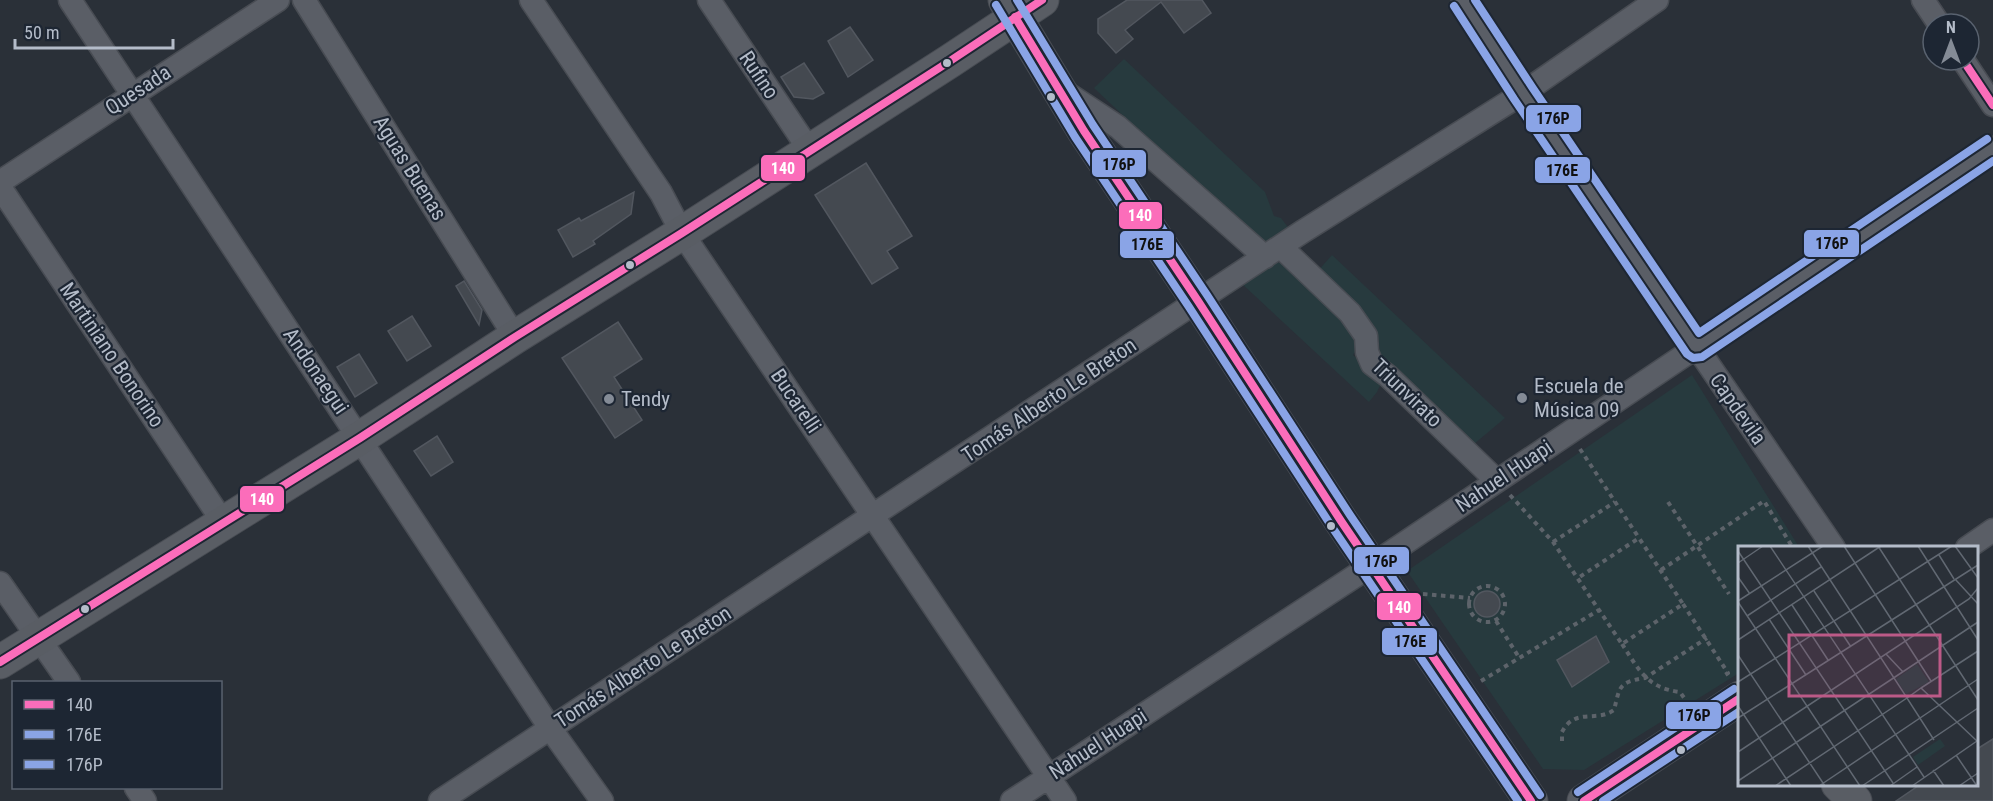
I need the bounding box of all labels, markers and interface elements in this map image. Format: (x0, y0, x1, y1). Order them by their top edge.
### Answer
scale bar (15, 12, 172, 50)
north arrow (1921, 12, 1981, 72)
text: N (1946, 18, 1956, 37)
text: 50 m (24, 22, 59, 43)
street label: Rufino (734, 47, 784, 103)
unlabelled marker (941, 57, 953, 69)
street label: Quesada (101, 60, 175, 120)
unlabelled marker (1045, 91, 1057, 103)
line badge: 176P (1525, 104, 1582, 133)
text: 176P (1536, 109, 1570, 128)
street label: Aguas Buenas (368, 111, 452, 225)
line badge: 176P (1091, 149, 1147, 178)
line badge: 140 (760, 154, 806, 182)
text: 176P (1102, 155, 1136, 174)
line badge: 176E (1534, 156, 1591, 184)
text: 140 (771, 159, 795, 178)
text: 176E (1546, 161, 1578, 180)
line badge: 140 (1118, 201, 1163, 230)
text: 140 (1128, 206, 1152, 225)
line badge: 176P (1803, 229, 1860, 258)
line badge: 176E (1119, 230, 1175, 259)
text: 176P (1815, 234, 1849, 253)
text: 176E (1131, 235, 1163, 254)
unlabelled marker (624, 259, 636, 271)
street label: Martiniano Bonorino (55, 278, 169, 432)
street label: Andonaegui (278, 323, 354, 419)
street label: Tomás Alberto Le Breton (957, 333, 1141, 467)
street label: Triunvirato (1367, 354, 1447, 432)
street label: Bucarelli (766, 364, 826, 438)
street label: Capdevila (1705, 369, 1771, 449)
place label: Escuela de Música 09 (1534, 374, 1624, 422)
place label: Tendy (621, 387, 670, 411)
marker: Escuela de Música 09 (1515, 391, 1529, 405)
marker: Tendy (602, 392, 616, 406)
street label: Nahuel Huapi (1451, 435, 1557, 517)
line badge: 140 (239, 485, 285, 513)
text: 140 (250, 490, 274, 509)
unlabelled marker (1325, 520, 1337, 532)
line badge: 176P (1353, 546, 1410, 575)
inset map (1738, 546, 1978, 786)
text: 176P (1364, 552, 1398, 571)
line badge: 140 (1376, 592, 1422, 621)
text: 140 (1387, 598, 1411, 617)
street label: Tomás Alberto Le Breton (550, 601, 736, 733)
unlabelled marker (79, 603, 91, 615)
line badge: 176E (1381, 627, 1438, 656)
text: 176E (1394, 632, 1426, 651)
legend (12, 681, 222, 789)
text: 140 (66, 694, 93, 715)
line badge: 176P (1665, 701, 1722, 730)
street label: Nahuel Huapi (1045, 704, 1151, 784)
text: 176P (1677, 706, 1711, 725)
text: 176E (66, 724, 102, 745)
unlabelled marker (1675, 744, 1687, 756)
text: 176P (66, 754, 103, 775)

